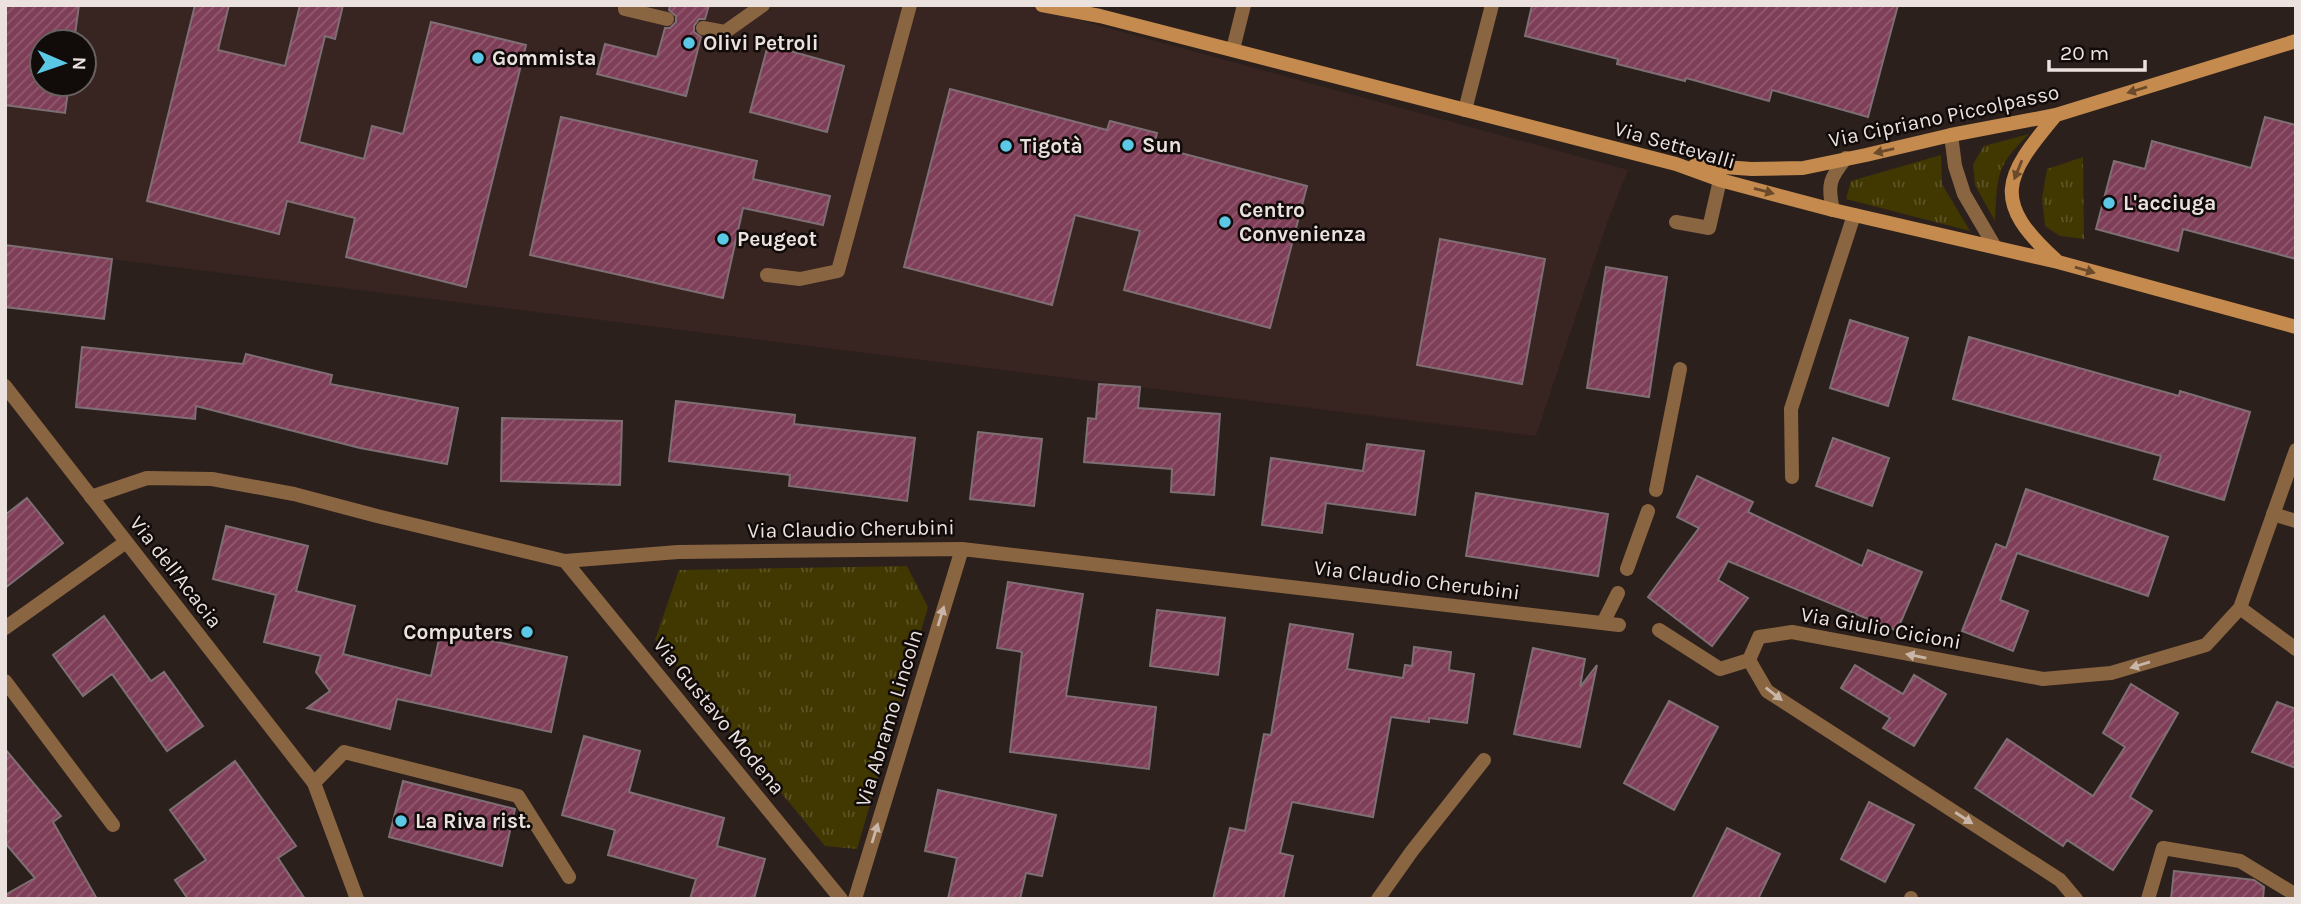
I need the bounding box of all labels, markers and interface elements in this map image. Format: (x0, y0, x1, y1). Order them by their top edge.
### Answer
north arrow (28, 28, 98, 98)
scale bar (2049, 28, 2145, 72)
place label: Olivi Petroli (703, 31, 819, 55)
marker: Olivi Petroli (681, 35, 697, 51)
text: 20 m (2060, 41, 2109, 65)
place label: Gommista (492, 46, 597, 70)
marker: Gommista (470, 50, 486, 66)
text: N (68, 56, 90, 71)
street label: Via Cipriano Piccolpasso (1827, 80, 2061, 152)
one-way arrow (2126, 85, 2147, 95)
street label: Via Settevalli (1612, 116, 1738, 174)
place label: Sun (1142, 133, 1182, 157)
place label: Tigotà (1020, 134, 1083, 158)
marker: Sun (1120, 137, 1136, 153)
marker: Tigotà (998, 138, 1014, 154)
one-way arrow (1873, 146, 1895, 157)
one-way arrow (2012, 160, 2023, 181)
one-way arrow (1754, 187, 1775, 197)
place label: L'acciuga (2123, 191, 2216, 215)
marker: L'acciuga (2101, 195, 2117, 211)
place label: Centro Convenienza (1239, 198, 1366, 246)
marker: Centro Convenienza (1217, 214, 1233, 230)
place label: Peugeot (737, 227, 817, 251)
marker: Peugeot (715, 231, 731, 247)
one-way arrow (2074, 265, 2096, 276)
street label: Via dell'Acacia (125, 511, 227, 633)
street label: Via Claudio Cherubini (747, 515, 955, 543)
street label: Via Claudio Cherubini (1313, 555, 1521, 605)
street label: Via Giulio Cicioni (1799, 602, 1963, 654)
one-way arrow (937, 605, 947, 626)
place label: Computers (403, 620, 513, 644)
marker: Computers (519, 624, 535, 640)
street label: Via Abramo Lincoln (851, 627, 927, 809)
street label: Via Gustavo Modena (648, 633, 790, 799)
one-way arrow (1905, 650, 1927, 661)
one-way arrow (2129, 660, 2150, 670)
one-way arrow (1765, 686, 1783, 701)
place label: La Riva rist. (415, 809, 531, 833)
one-way arrow (1955, 811, 1973, 825)
marker: La Riva rist. (393, 813, 409, 829)
one-way arrow (871, 823, 881, 844)

